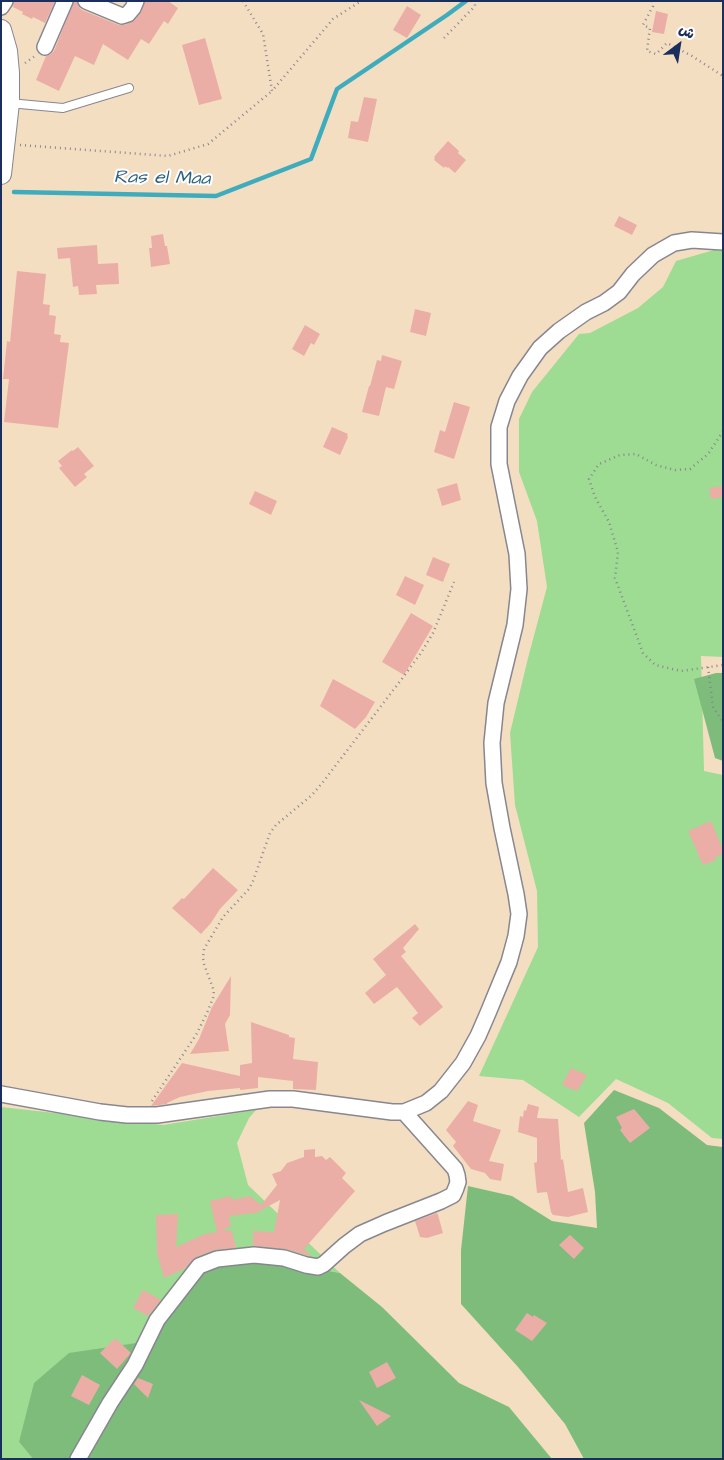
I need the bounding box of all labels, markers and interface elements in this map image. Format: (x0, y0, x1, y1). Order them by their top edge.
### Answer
north arrow (654, 20, 704, 70)
text: ش (675, 20, 698, 45)
water label: Ras el Maa (114, 167, 210, 191)

